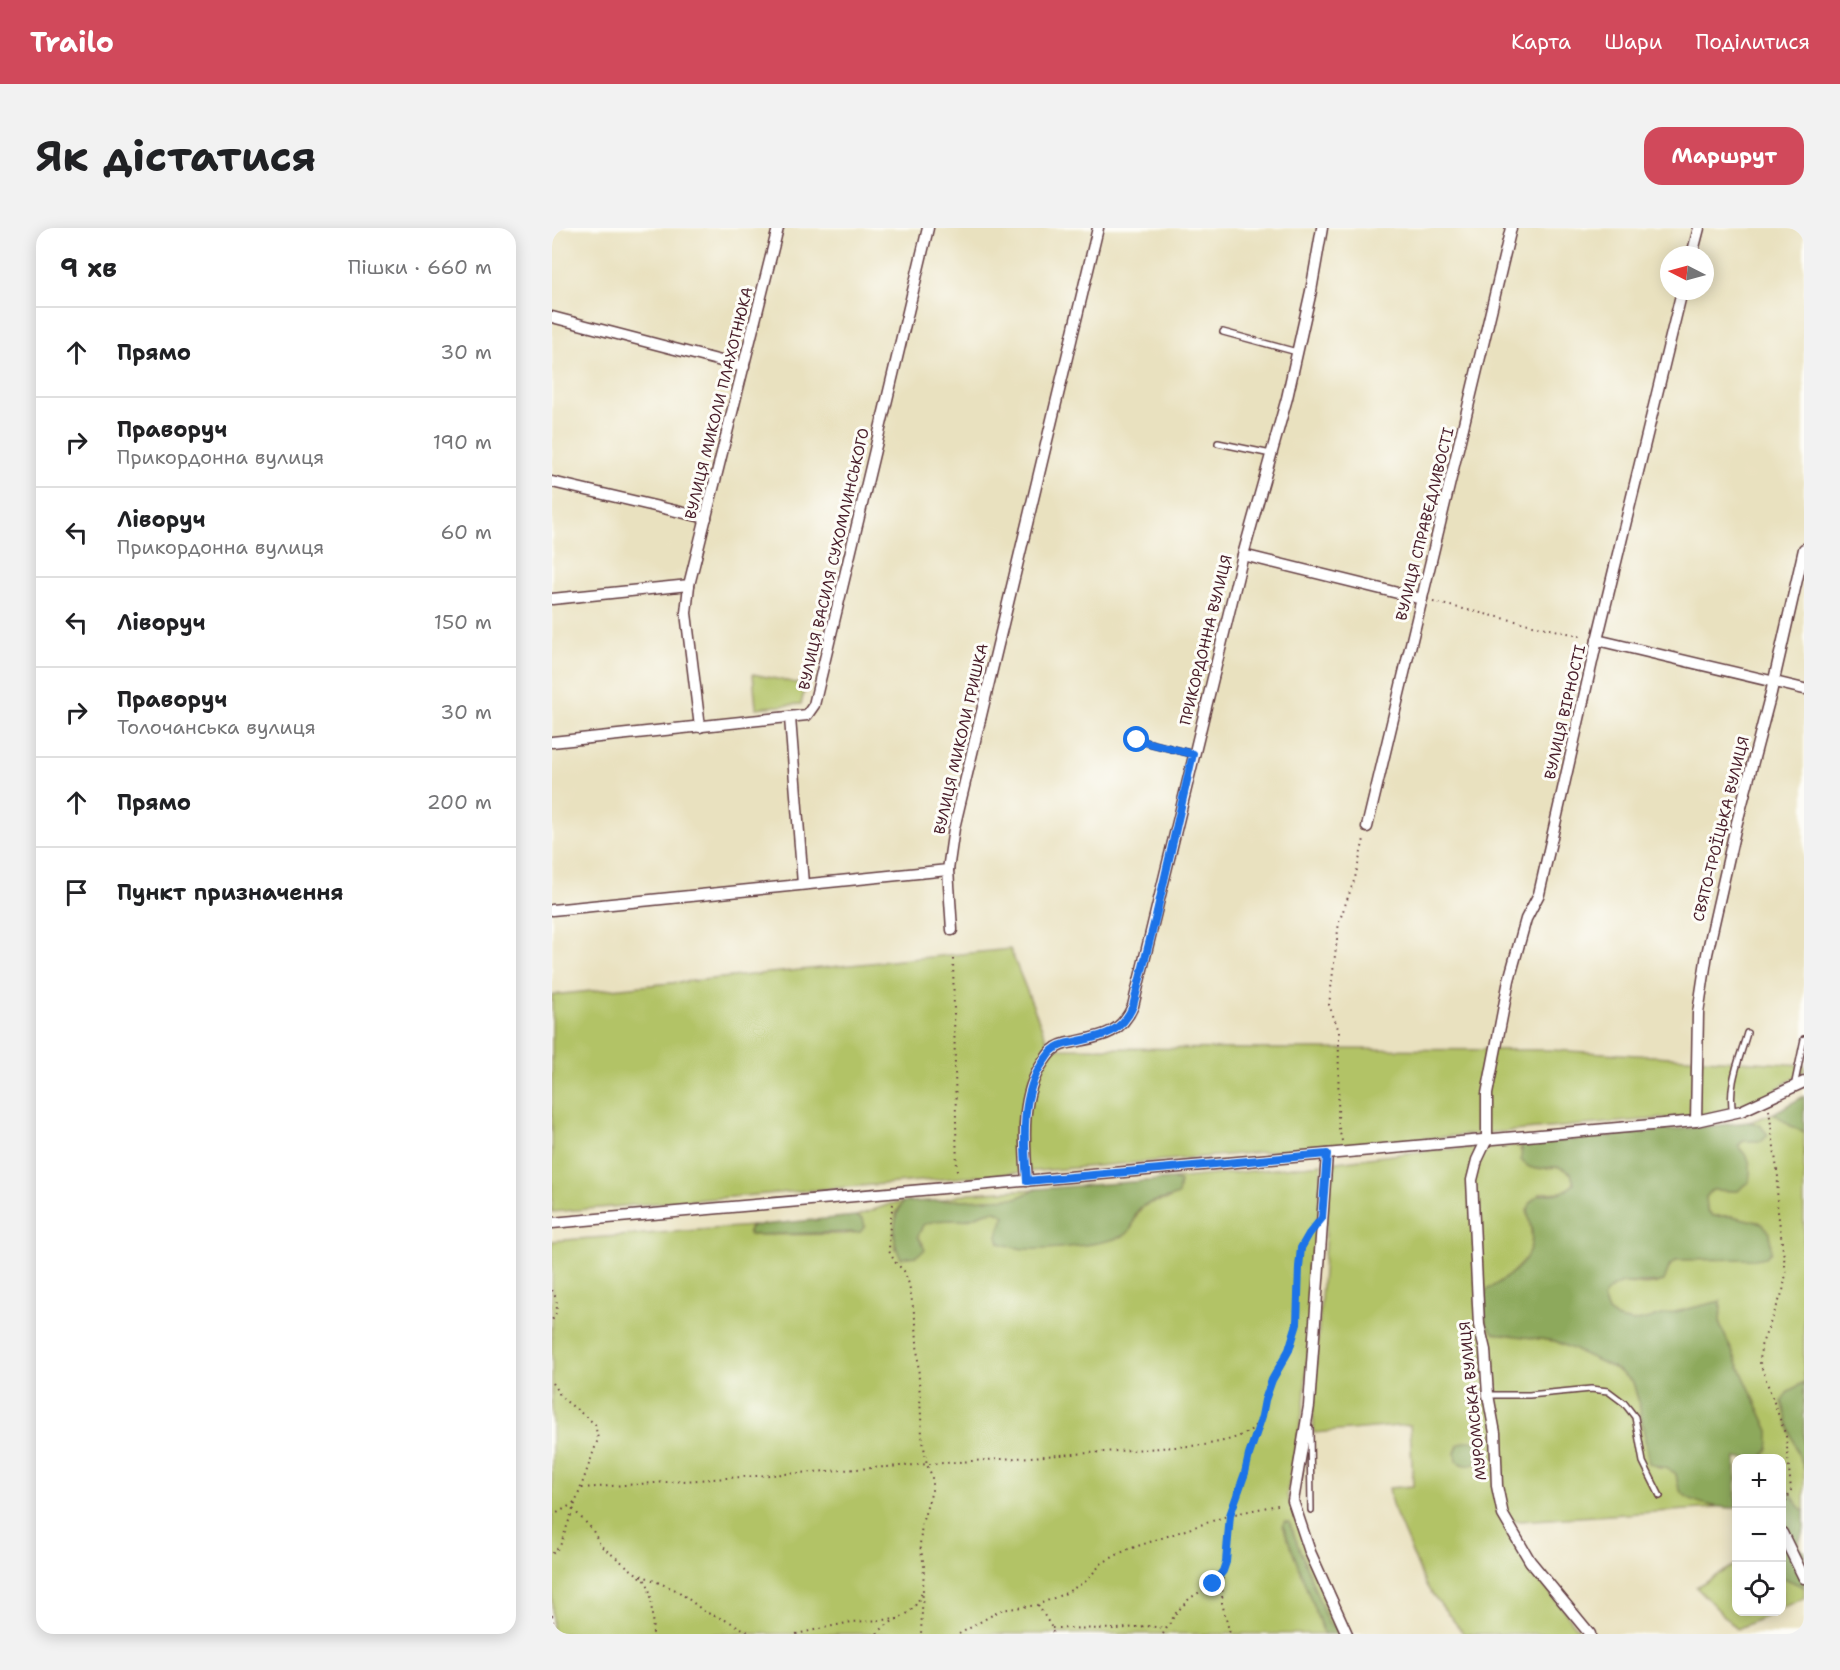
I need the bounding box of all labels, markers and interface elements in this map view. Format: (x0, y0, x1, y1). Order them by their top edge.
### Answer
text: Trailo (30, 23, 114, 61)
text: Карта (1511, 28, 1571, 56)
text: Шари (1604, 28, 1662, 56)
text: Поділитися (1695, 28, 1810, 56)
button: Маршрут (1644, 127, 1804, 185)
text: Як дістатися (36, 128, 316, 184)
north arrow (1660, 246, 1714, 300)
text: 9 хв (60, 250, 117, 285)
text: Пішки · 660 m (348, 254, 492, 280)
street label: ВУЛИЦЯ МИКОЛИ ПЛАХОТНЮКА (680, 285, 758, 521)
icon: ahead (60, 336, 93, 369)
text: Прямо (117, 338, 191, 367)
text: 30 m (440, 339, 492, 365)
text: Праворуч (117, 415, 227, 444)
street label: ВУЛИЦЯ СПРАВЕДЛИВОСТІ (1391, 425, 1459, 623)
icon: right (60, 426, 93, 459)
street label: ВУЛИЦЯ ВАСИЛЯ СУХОМЛИНСЬКОГО (794, 426, 874, 692)
text: 190 m (433, 429, 492, 455)
text: Прикордонна вулиця (117, 444, 324, 470)
text: Ліворуч (117, 505, 205, 534)
icon: left (60, 516, 93, 549)
text: 60 m (440, 519, 492, 545)
text: Прикордонна вулиця (117, 534, 324, 560)
street label: ПРИКОРДОННА ВУЛИЦЯ (1175, 553, 1237, 727)
icon: left (60, 606, 93, 639)
text: Ліворуч (117, 608, 205, 637)
text: 150 m (434, 609, 492, 635)
street label: ВУЛИЦЯ МИКОЛИ ГРИШКА (929, 641, 993, 836)
street label: ВУЛИЦЯ ВІРНОСТІ (1540, 643, 1590, 781)
text: Праворуч (117, 685, 227, 714)
icon: right (60, 696, 93, 729)
text: 30 m (440, 699, 492, 725)
text: Толочанська вулиця (117, 714, 316, 740)
route start (1123, 726, 1149, 752)
street label: СВЯТО-ТРОЇЦЬКА ВУЛИЦЯ (1688, 734, 1754, 924)
icon: ahead (60, 786, 93, 819)
text: Прямо (117, 788, 191, 817)
text: 200 m (427, 789, 492, 815)
icon: arrive (60, 876, 93, 909)
text: Пункт призначення (117, 878, 344, 907)
street label: МУРОМСЬКА ВУЛИЦЯ (1455, 1320, 1491, 1482)
map controls (1732, 1454, 1786, 1616)
button: + (1732, 1454, 1786, 1508)
button: − (1732, 1508, 1786, 1562)
button: locate (1732, 1562, 1786, 1616)
route end (1199, 1570, 1225, 1596)

